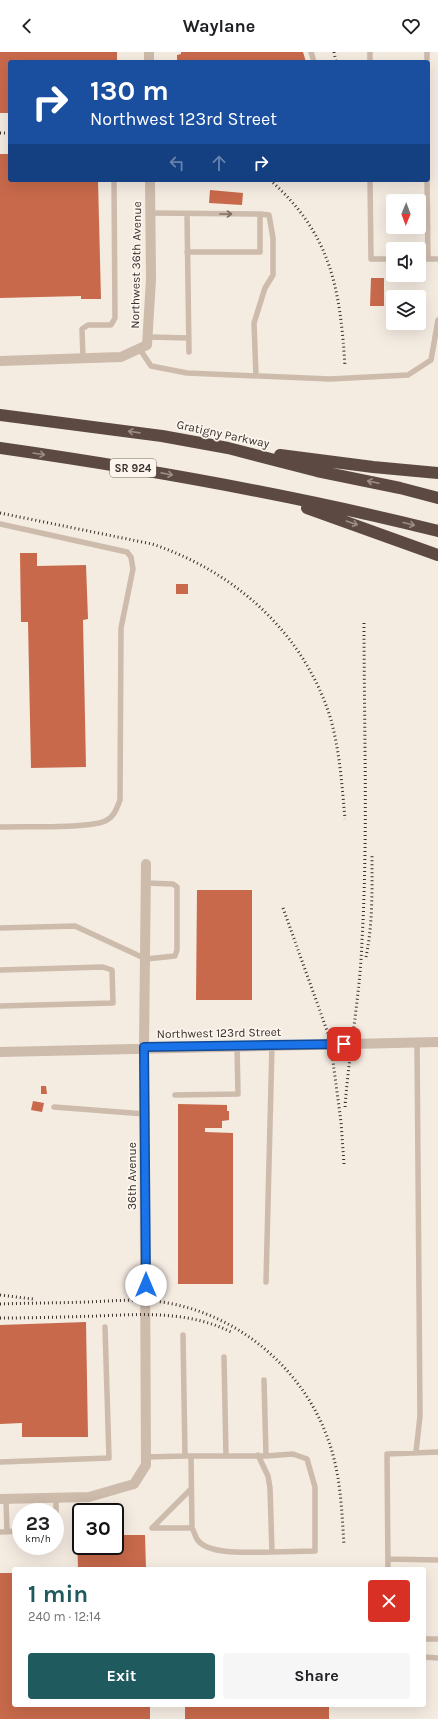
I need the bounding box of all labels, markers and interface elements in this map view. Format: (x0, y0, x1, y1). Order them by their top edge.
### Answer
icon: back (16, 15, 38, 37)
text: Waylane (183, 15, 255, 37)
icon: heart (400, 15, 422, 37)
text: 130 m (90, 74, 169, 107)
icon: right (24, 76, 76, 128)
text: Northwest 123rd Street (90, 108, 277, 130)
icon: left (166, 152, 188, 174)
icon: ahead (208, 152, 230, 174)
icon: right (250, 152, 272, 174)
north arrow (386, 194, 426, 234)
map controls (386, 194, 426, 330)
street label: Northwest 36th Avenue (128, 201, 144, 329)
one-way arrow (219, 210, 232, 218)
button: sound (386, 242, 426, 282)
button: layers (386, 290, 426, 330)
street label: Gratigny Parkway (175, 417, 271, 451)
one-way arrow (128, 428, 141, 436)
one-way arrow (32, 450, 45, 458)
road number: SR 924 (110, 459, 156, 477)
one-way arrow (160, 471, 173, 479)
one-way arrow (367, 478, 380, 486)
one-way arrow (346, 520, 358, 528)
one-way arrow (403, 521, 416, 528)
street label: Northwest 123rd Street (157, 1025, 282, 1041)
pin (327, 1027, 361, 1061)
icon: arrive (333, 1033, 355, 1055)
street label: 36th Avenue (125, 1142, 139, 1210)
position arrow (125, 1264, 167, 1306)
speed limit sign: 30 (72, 1503, 124, 1555)
text: 23 (26, 1512, 50, 1535)
text: km/h (25, 1533, 51, 1545)
text: 1 min (28, 1580, 88, 1608)
button: close (368, 1580, 410, 1622)
text: 240 m · 12:14 (28, 1609, 101, 1624)
button: Exit (28, 1653, 215, 1699)
button: Share (223, 1653, 410, 1699)

